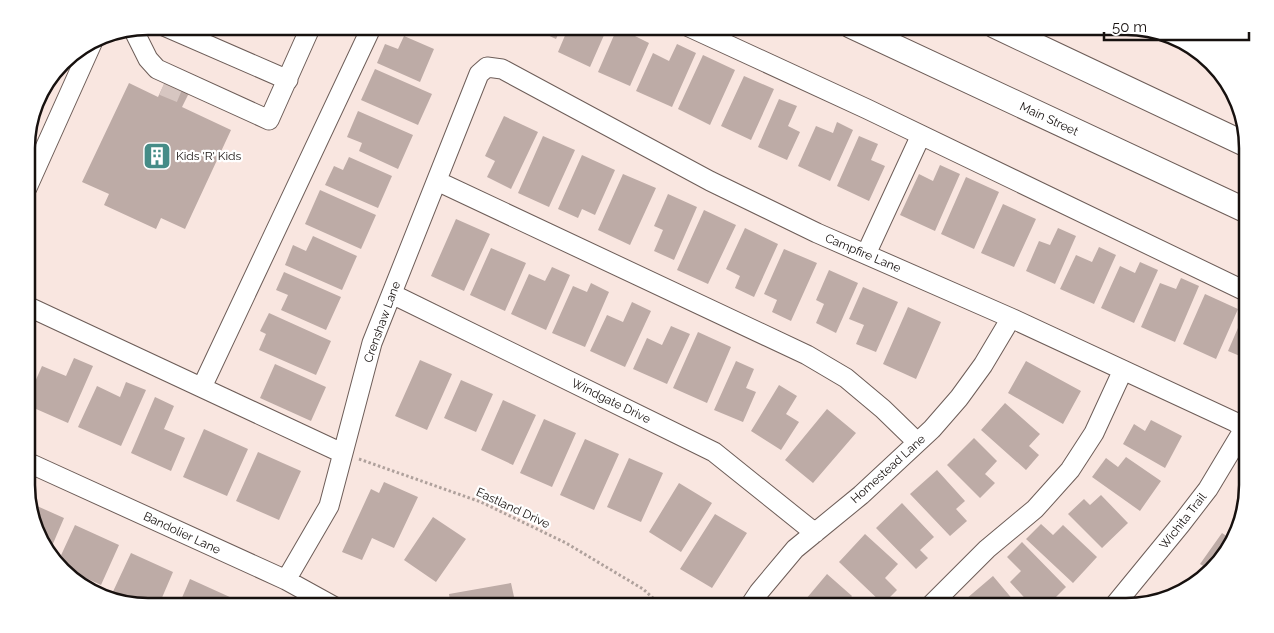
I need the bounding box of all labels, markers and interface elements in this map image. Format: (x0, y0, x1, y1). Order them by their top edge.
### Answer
scale bar (1104, 10, 1249, 42)
text: 50 m (1112, 18, 1147, 36)
street label: Main Street (1018, 99, 1080, 139)
building icon: Kids 'R' Kids (142, 141, 172, 171)
place label: Kids 'R' Kids (176, 149, 242, 163)
street label: Campfire Lane (823, 231, 903, 275)
street label: Crenshaw Lane (361, 279, 403, 365)
street label: Windgate Drive (569, 376, 653, 426)
street label: Homestead Lane (848, 432, 928, 506)
street label: Eastland Drive (474, 485, 552, 531)
street label: Wichita Trail (1157, 490, 1210, 552)
street label: Bandolier Lane (141, 509, 223, 557)

